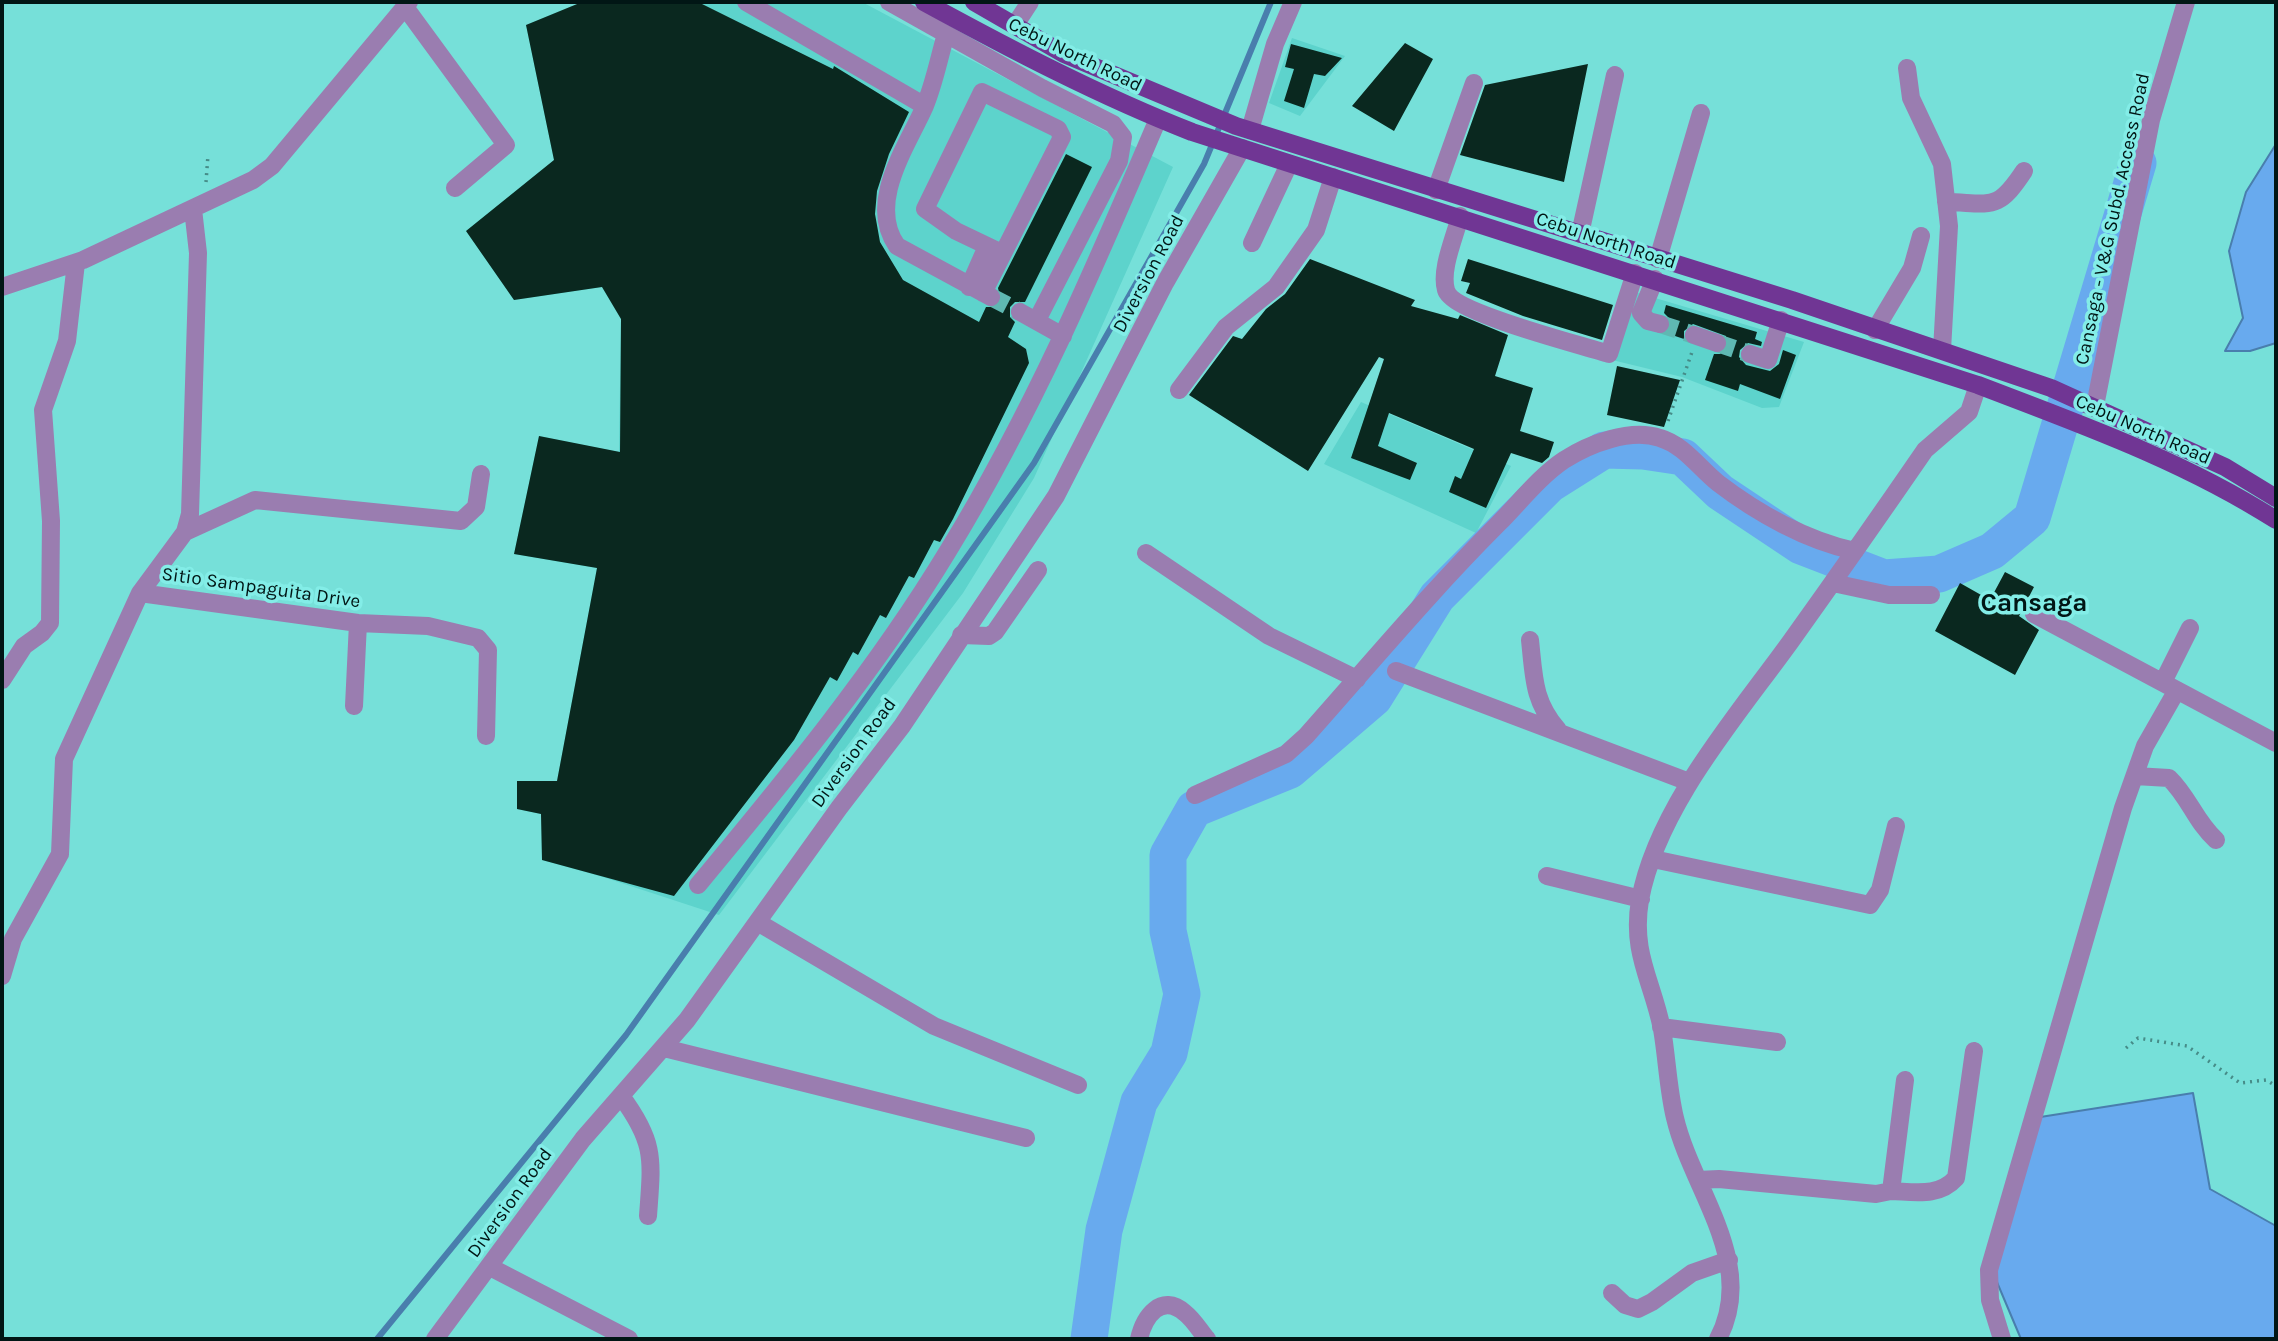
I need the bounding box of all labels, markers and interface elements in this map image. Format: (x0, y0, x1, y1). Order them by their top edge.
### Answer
street label: Cebu North Road (1004, 13, 1146, 97)
street label: Cansaga - V&G Subd. Access Road (2071, 71, 2155, 367)
street label: Cebu North Road (1533, 208, 1679, 274)
street label: Diversion Road (1108, 211, 1190, 337)
street label: Cebu North Road (2072, 390, 2214, 470)
street label: Sitio Sampaguita Drive (160, 563, 362, 613)
district label: Cansaga (1980, 588, 2088, 620)
street label: Diversion Road (807, 694, 901, 812)
street label: Diversion Road (463, 1144, 557, 1262)

